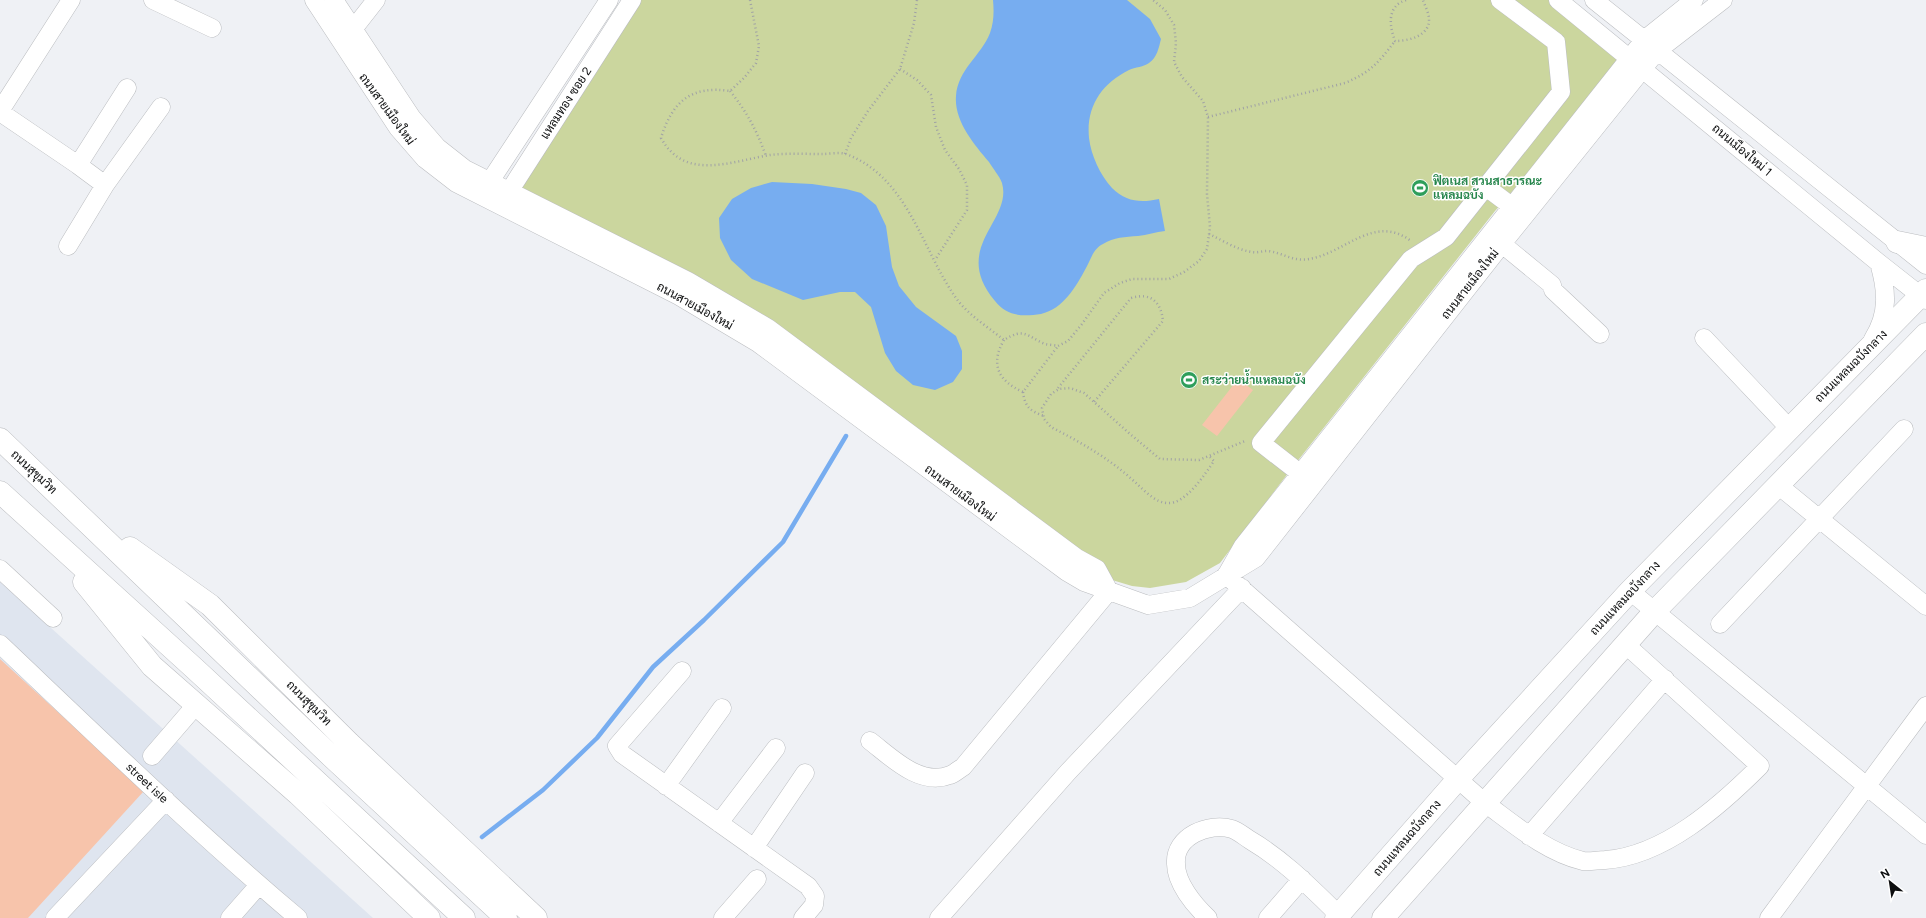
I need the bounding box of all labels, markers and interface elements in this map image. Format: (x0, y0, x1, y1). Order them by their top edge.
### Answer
street label: แหลมทอง ซอย 2 (537, 64, 595, 142)
street label: ถนนสายเมืองใหม่ (356, 70, 418, 148)
street label: ถนนเมืองใหม่ 1 (1709, 120, 1775, 179)
place label: ฟิตเนส สวนสาธารณะ แหลมฉบัง (1433, 174, 1543, 202)
sports icon: ฟิตเนส สวนสาธารณะ แหลมฉบัง (1410, 178, 1430, 198)
street label: ถนนสายเมืองใหม่ (1438, 246, 1502, 322)
street label: ถนนสายเมืองใหม่ (654, 278, 736, 333)
street label: ถนนแหลมฉบังกลาง (1812, 327, 1890, 405)
place label: สระว่ายน้ำแหลมฉบัง (1202, 369, 1306, 387)
sports icon: สระว่ายน้ำแหลมฉบัง (1179, 370, 1199, 390)
street label: ถนนสุขุมวิท (7, 447, 60, 498)
street label: ถนนสายเมืองใหม่ (922, 461, 999, 524)
street label: ถนนแหลมฉบังกลาง (1587, 558, 1663, 638)
street label: ถนนสุขุมวิท (282, 678, 334, 730)
street label: street isle (123, 760, 171, 806)
street label: ถนนแหลมฉบังกลาง (1370, 797, 1444, 879)
north arrow (1870, 862, 1910, 902)
text: N (1878, 866, 1892, 882)

